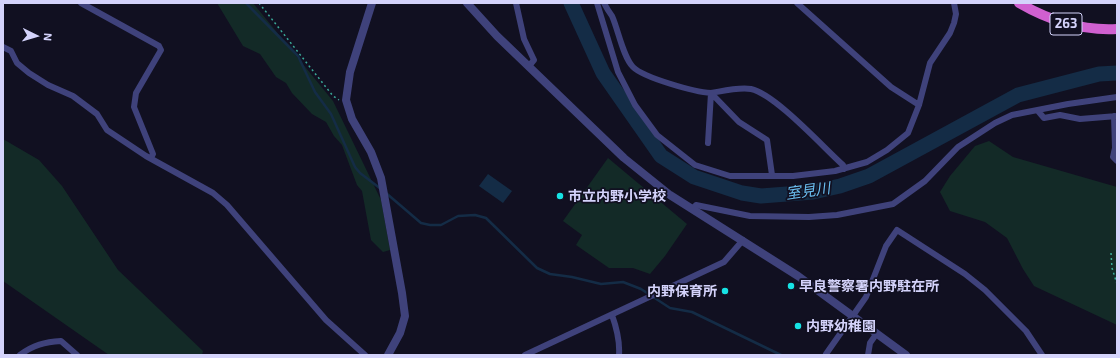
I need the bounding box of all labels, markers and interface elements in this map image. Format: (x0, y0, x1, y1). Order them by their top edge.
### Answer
road number: 263 (1050, 13, 1082, 35)
north arrow (16, 16, 56, 56)
text: N (42, 33, 55, 42)
water label: 室見川 (784, 179, 832, 203)
place label: 市立内野小学校 (568, 188, 666, 204)
marker: 市立内野小学校 (555, 191, 565, 201)
place label: 早良警察署内野駐在所 (799, 278, 939, 294)
marker: 早良警察署内野駐在所 (786, 281, 796, 291)
place label: 内野保育所 (647, 283, 717, 299)
marker: 内野保育所 (720, 286, 730, 296)
place label: 内野幼稚園 (806, 318, 876, 334)
marker: 内野幼稚園 (793, 321, 803, 331)

